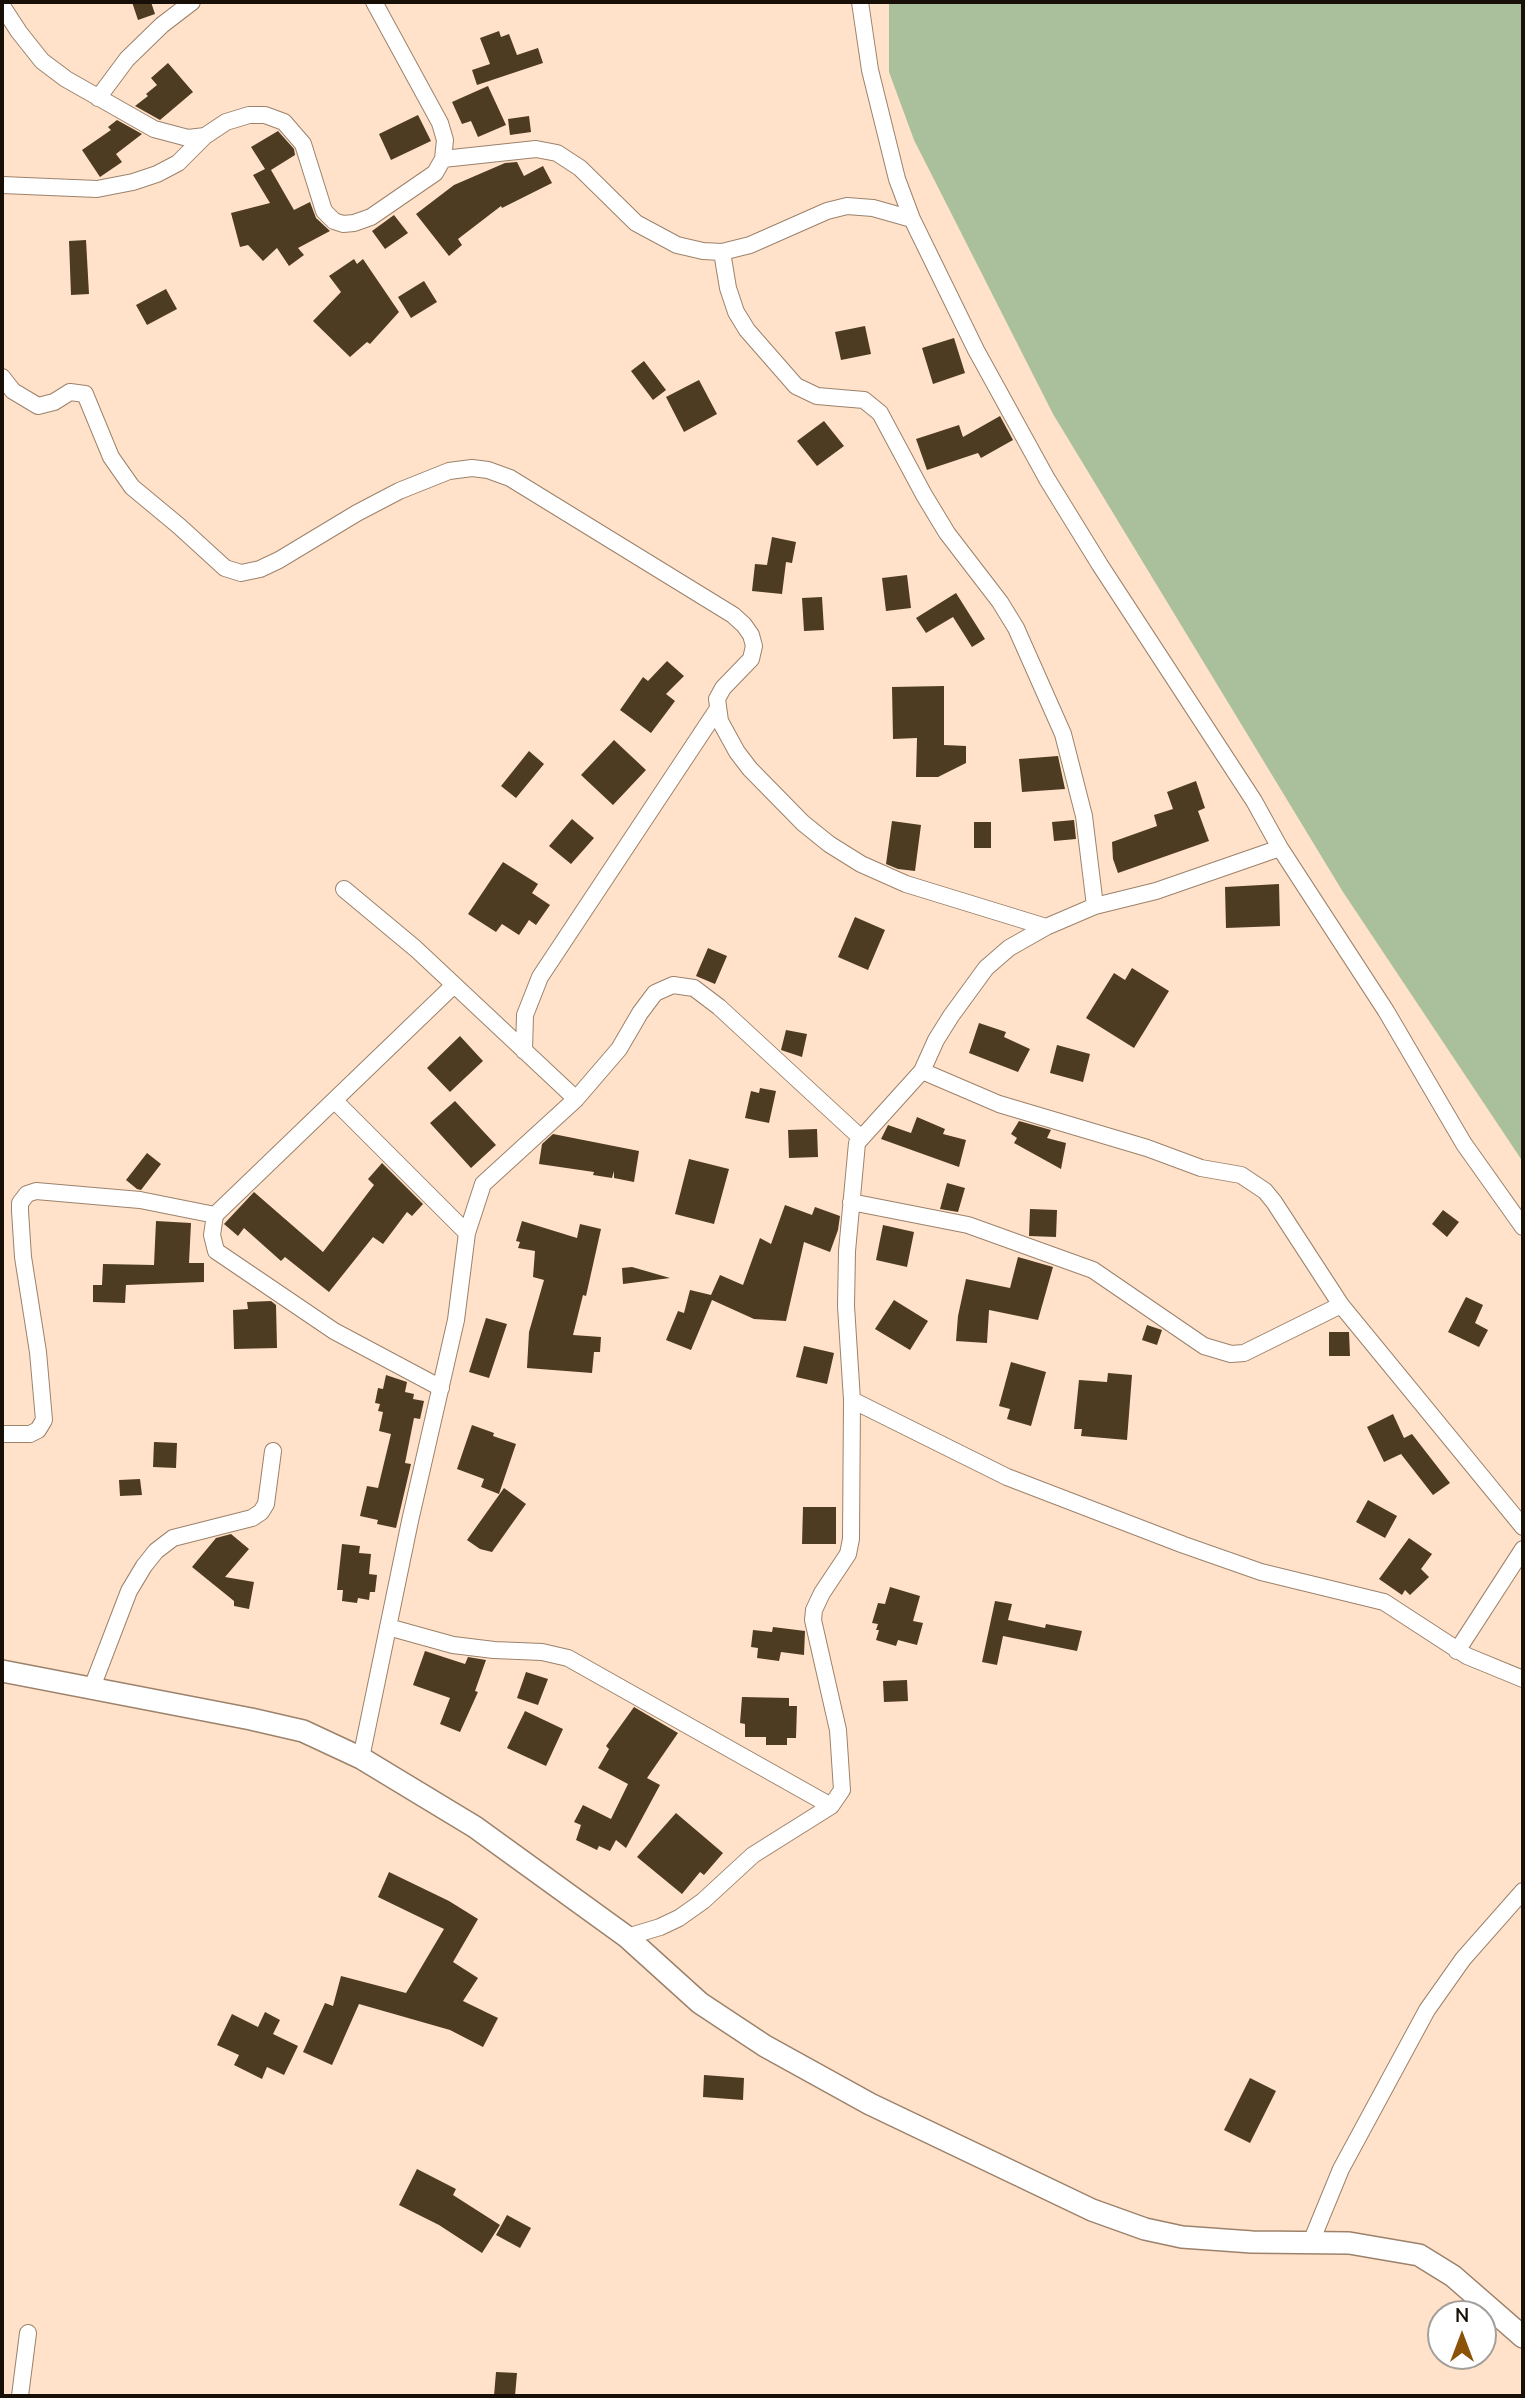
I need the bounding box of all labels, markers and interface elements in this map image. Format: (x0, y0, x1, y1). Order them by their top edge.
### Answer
north arrow (1427, 2300, 1497, 2370)
text: N (1455, 2303, 1469, 2329)

